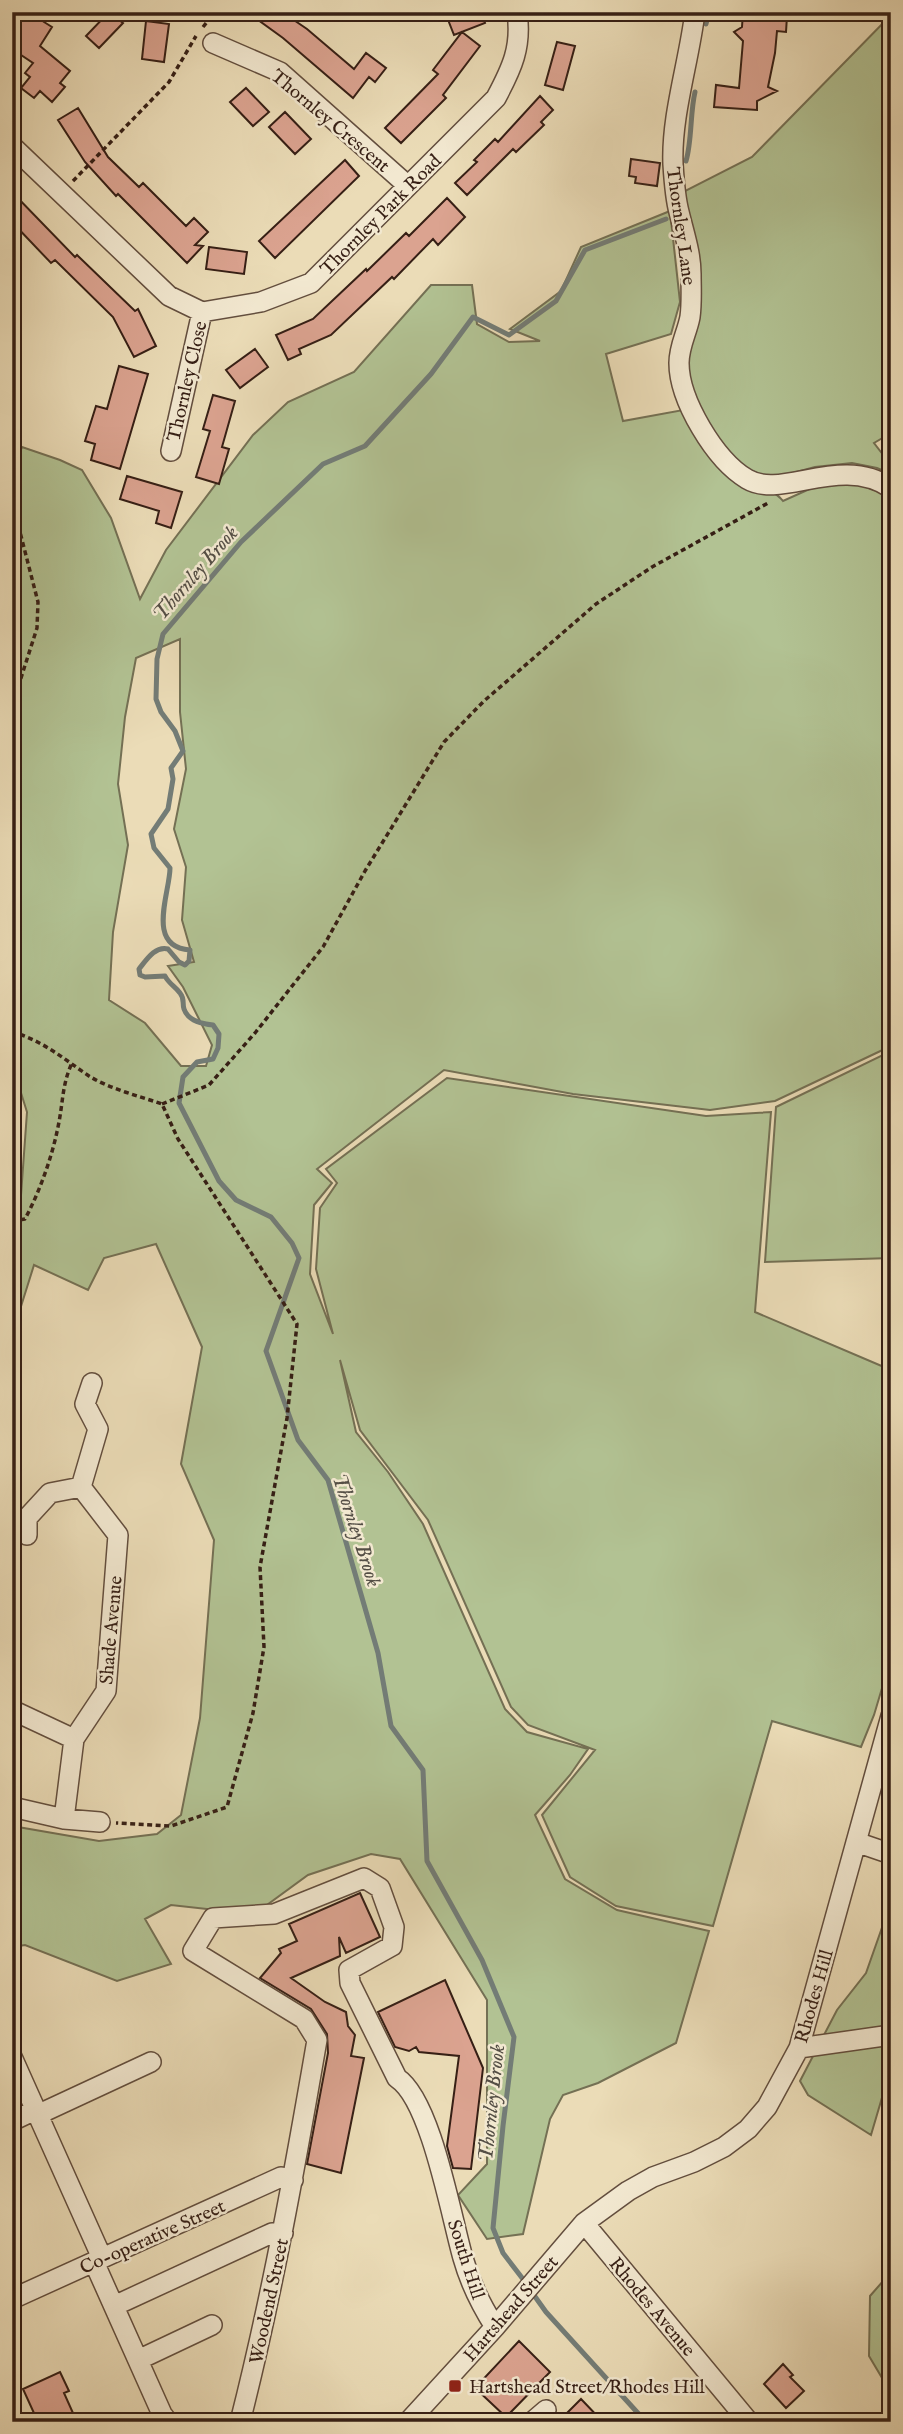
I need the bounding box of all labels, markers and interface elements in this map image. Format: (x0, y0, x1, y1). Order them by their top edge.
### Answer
street label: Thornley Crescent (265, 65, 394, 179)
street label: Thornley Park Road (316, 149, 448, 281)
street label: Thornley Lane (660, 166, 700, 287)
street label: Thornley Close (162, 319, 214, 444)
water label: Thornley Brook (147, 520, 245, 627)
water label: Thornley Brook (325, 1470, 387, 1591)
street label: Shade Avenue (95, 1575, 129, 1686)
street label: Rhodes Hill (790, 1946, 840, 2046)
water label: Thornley Brook (473, 2043, 512, 2163)
street label: Co-operative Street (76, 2195, 230, 2281)
street label: South Hill (441, 2217, 489, 2303)
street label: Woodend Street (245, 2236, 295, 2367)
street label: Hartshead Street (459, 2251, 565, 2367)
street label: Rhodes Avenue (603, 2253, 700, 2362)
place label: Hartshead Street/Rhodes Hill (469, 2376, 706, 2400)
marker: Hartshead Street/Rhodes Hill (447, 2378, 463, 2394)

